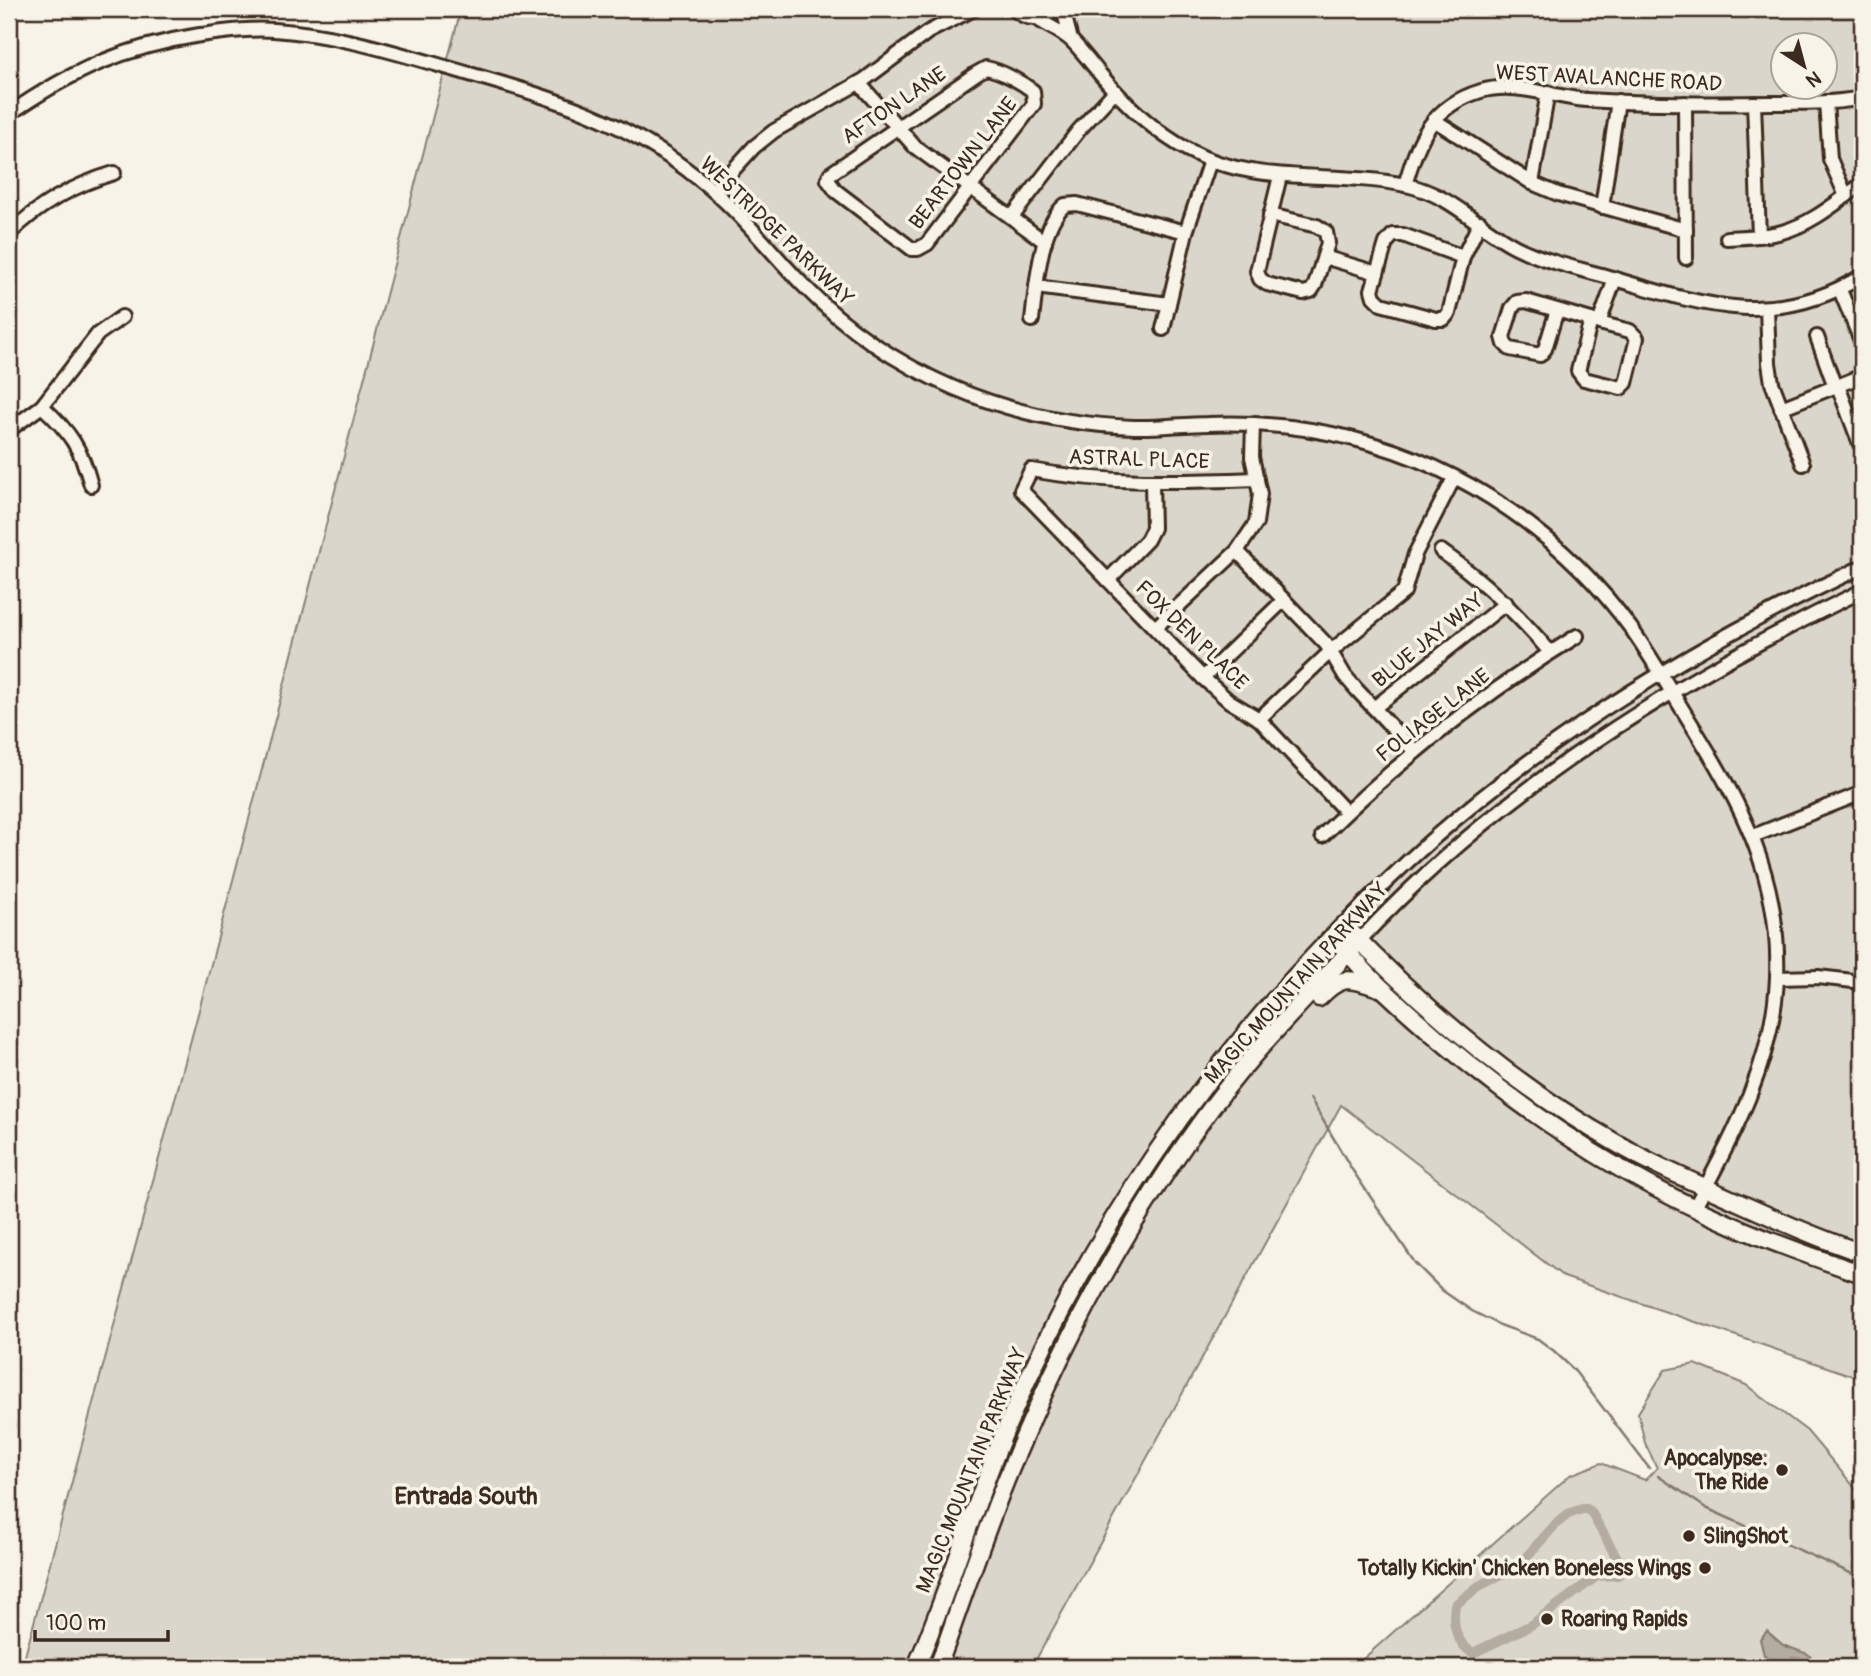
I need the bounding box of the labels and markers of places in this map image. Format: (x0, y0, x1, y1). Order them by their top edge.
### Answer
place label: Apocalypse: The Ride (1664, 1445, 1769, 1496)
marker: Apocalypse: The Ride (1774, 1462, 1790, 1478)
place label: SlingShot (1703, 1523, 1789, 1550)
marker: SlingShot (1681, 1528, 1697, 1544)
place label: Totally Kickin' Chicken Boneless Wings (1357, 1555, 1692, 1582)
marker: Totally Kickin' Chicken Boneless Wings (1697, 1560, 1713, 1576)
place label: Roaring Rapids (1561, 1606, 1688, 1633)
marker: Roaring Rapids (1539, 1611, 1555, 1627)

